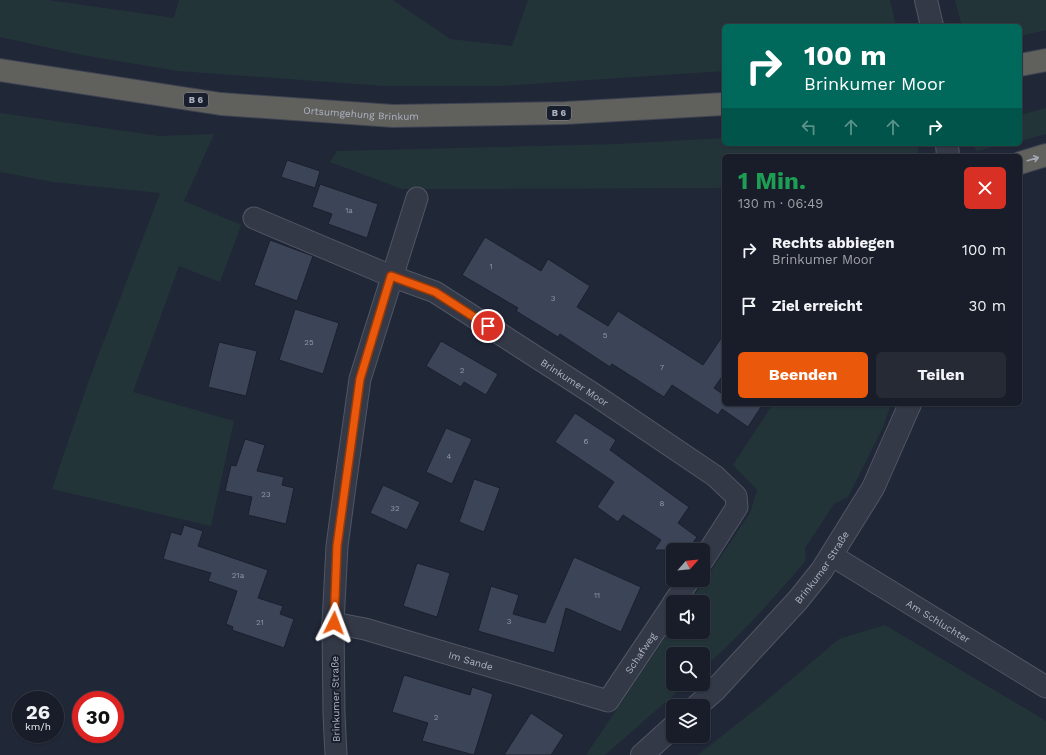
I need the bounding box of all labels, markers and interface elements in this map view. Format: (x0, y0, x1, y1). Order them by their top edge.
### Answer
text: 100 m (804, 39, 887, 72)
icon: right (738, 40, 790, 92)
text: Brinkumer Moor (804, 73, 945, 94)
road number: B 6 (184, 93, 208, 107)
street label: Ortsumgehung Brinkum (303, 105, 419, 122)
road number: B 6 (547, 106, 571, 120)
icon: left (798, 116, 820, 138)
icon: ahead (840, 116, 862, 138)
icon: ahead (882, 116, 904, 138)
icon: right (924, 116, 946, 138)
one-way arrow (1026, 155, 1039, 162)
text: 1 Min. (738, 167, 806, 195)
button: close (964, 167, 1006, 209)
text: 130 m · 06:49 (738, 196, 823, 211)
house number: 1a (345, 206, 353, 215)
text: Rechts abbiegen (772, 234, 894, 252)
icon: right (738, 239, 760, 261)
text: 100 m (962, 241, 1006, 259)
text: Brinkumer Moor (772, 252, 874, 267)
house number: 1 (489, 262, 493, 271)
house number: 3 (551, 294, 556, 303)
icon: arrive (738, 295, 760, 317)
text: Ziel erreicht (772, 297, 862, 315)
text: 30 m (969, 297, 1006, 315)
pin (471, 309, 505, 343)
icon: arrive (477, 315, 499, 337)
house number: 5 (603, 331, 608, 340)
house number: 25 (304, 338, 314, 347)
button: Beenden (738, 352, 868, 398)
button: Teilen (876, 352, 1006, 398)
street label: Brinkumer Moor (539, 357, 611, 409)
house number: 7 (660, 363, 665, 372)
house number: 2 (460, 366, 465, 375)
house number: 6 (584, 437, 589, 446)
house number: 4 (447, 452, 452, 461)
house number: 23 (261, 490, 271, 499)
house number: 8 (660, 499, 665, 508)
house number: 32 (390, 504, 400, 513)
street label: Brinkumer Straße (792, 529, 851, 606)
north arrow (666, 543, 710, 587)
map controls (666, 543, 710, 743)
house number: 21a (232, 571, 245, 580)
house number: 11 (594, 591, 600, 600)
button: sound (666, 595, 710, 639)
street label: Am Schluchter (904, 598, 972, 645)
position arrow (313, 602, 355, 644)
house number: 3 (507, 617, 512, 626)
house number: 21 (256, 618, 264, 627)
street label: Schafweg (623, 630, 659, 676)
button: search (666, 647, 710, 691)
street label: Im Sande (447, 649, 495, 673)
street label: Brinkumer Straße (329, 656, 342, 742)
speed limit sign: 30 (72, 691, 124, 743)
button: layers (666, 699, 710, 743)
text: 26 (26, 700, 50, 724)
house number: 2 (434, 713, 439, 722)
text: km/h (25, 721, 51, 732)

